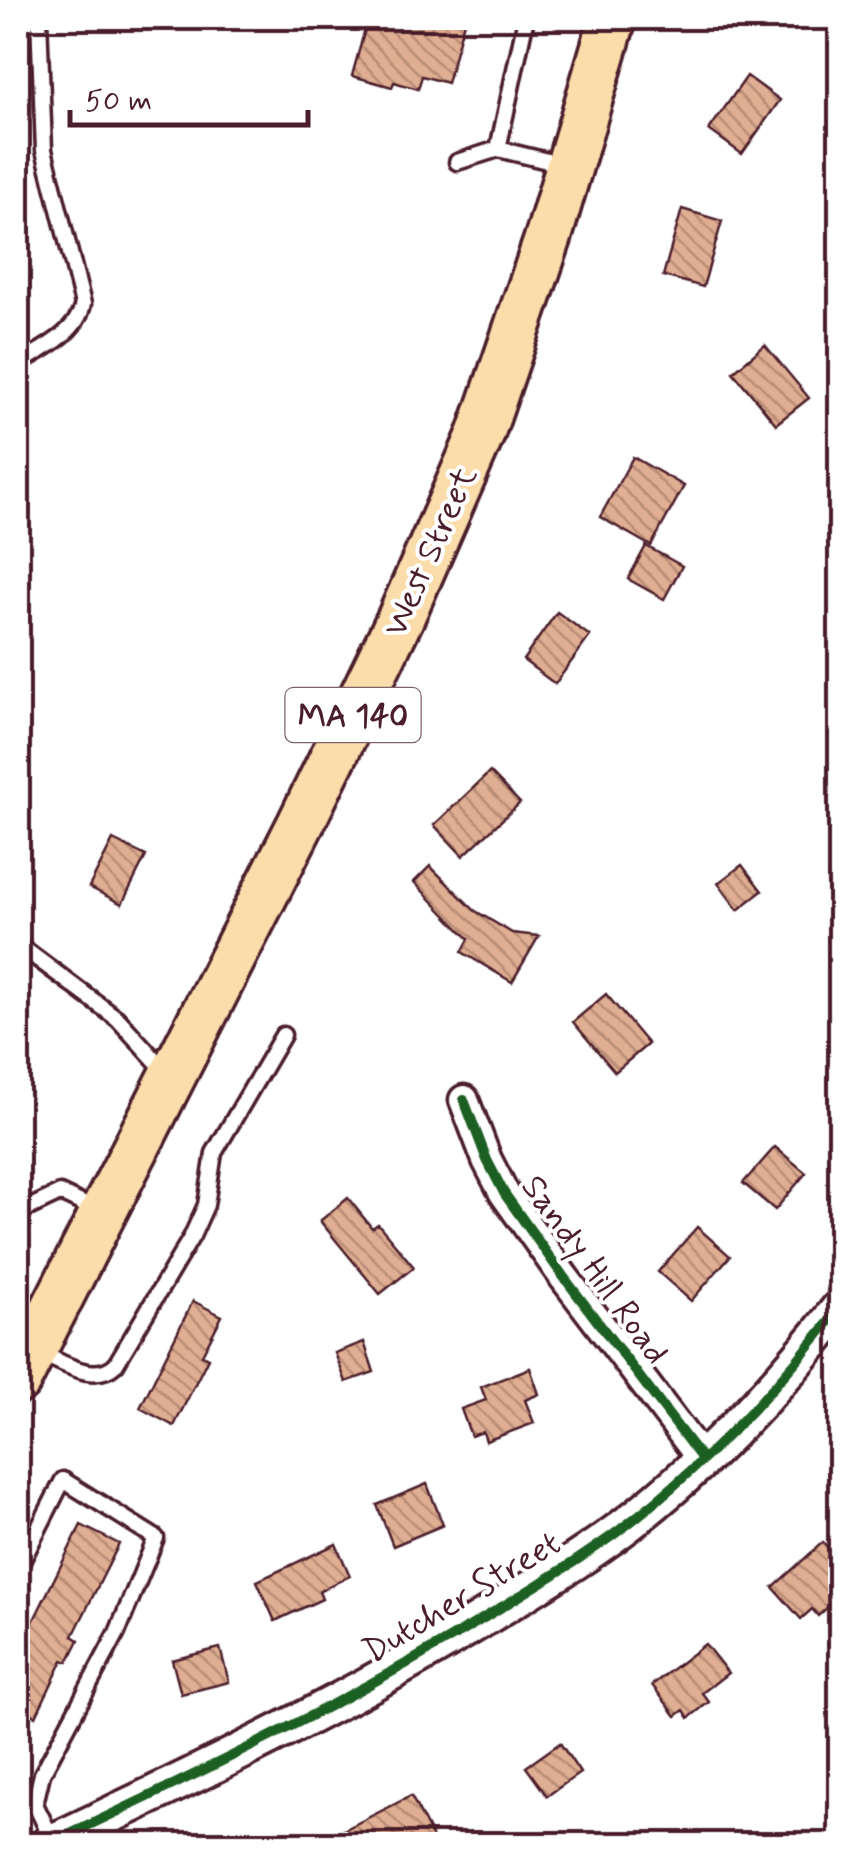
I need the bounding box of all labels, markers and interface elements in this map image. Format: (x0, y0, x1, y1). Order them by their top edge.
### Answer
scale bar (70, 65, 308, 127)
text: 50 m (85, 82, 152, 121)
street label: West Street (373, 459, 489, 644)
road number: MA 140 (286, 688, 420, 742)
street label: Sandy Hill Road (510, 1166, 679, 1374)
street label: Dutcher Street (355, 1521, 569, 1675)

